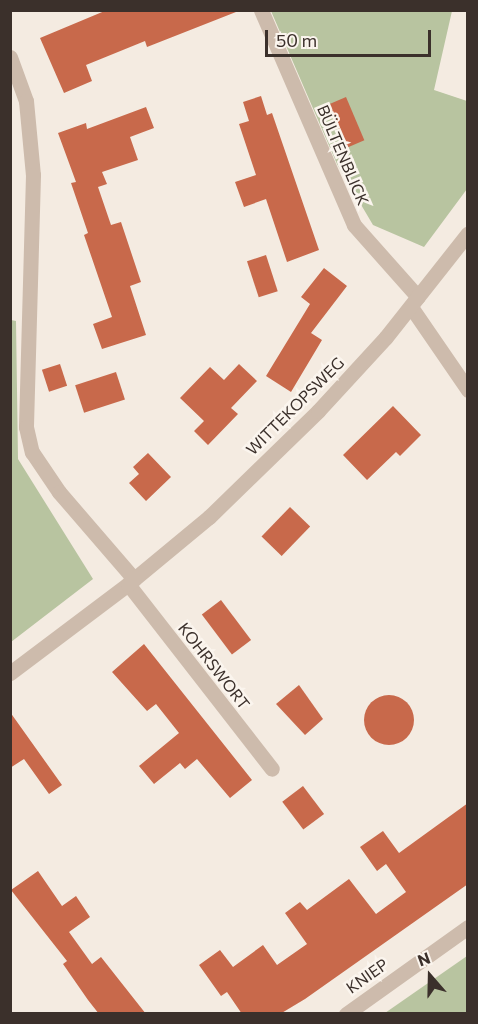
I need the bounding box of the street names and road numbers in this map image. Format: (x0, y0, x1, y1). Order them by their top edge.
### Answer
street label: BÜLTENBLICK (313, 102, 373, 208)
street label: WITTEKOPSWEG (242, 353, 348, 459)
street label: KOHRSWORT (174, 619, 254, 713)
street label: KNIEP (342, 955, 392, 997)

